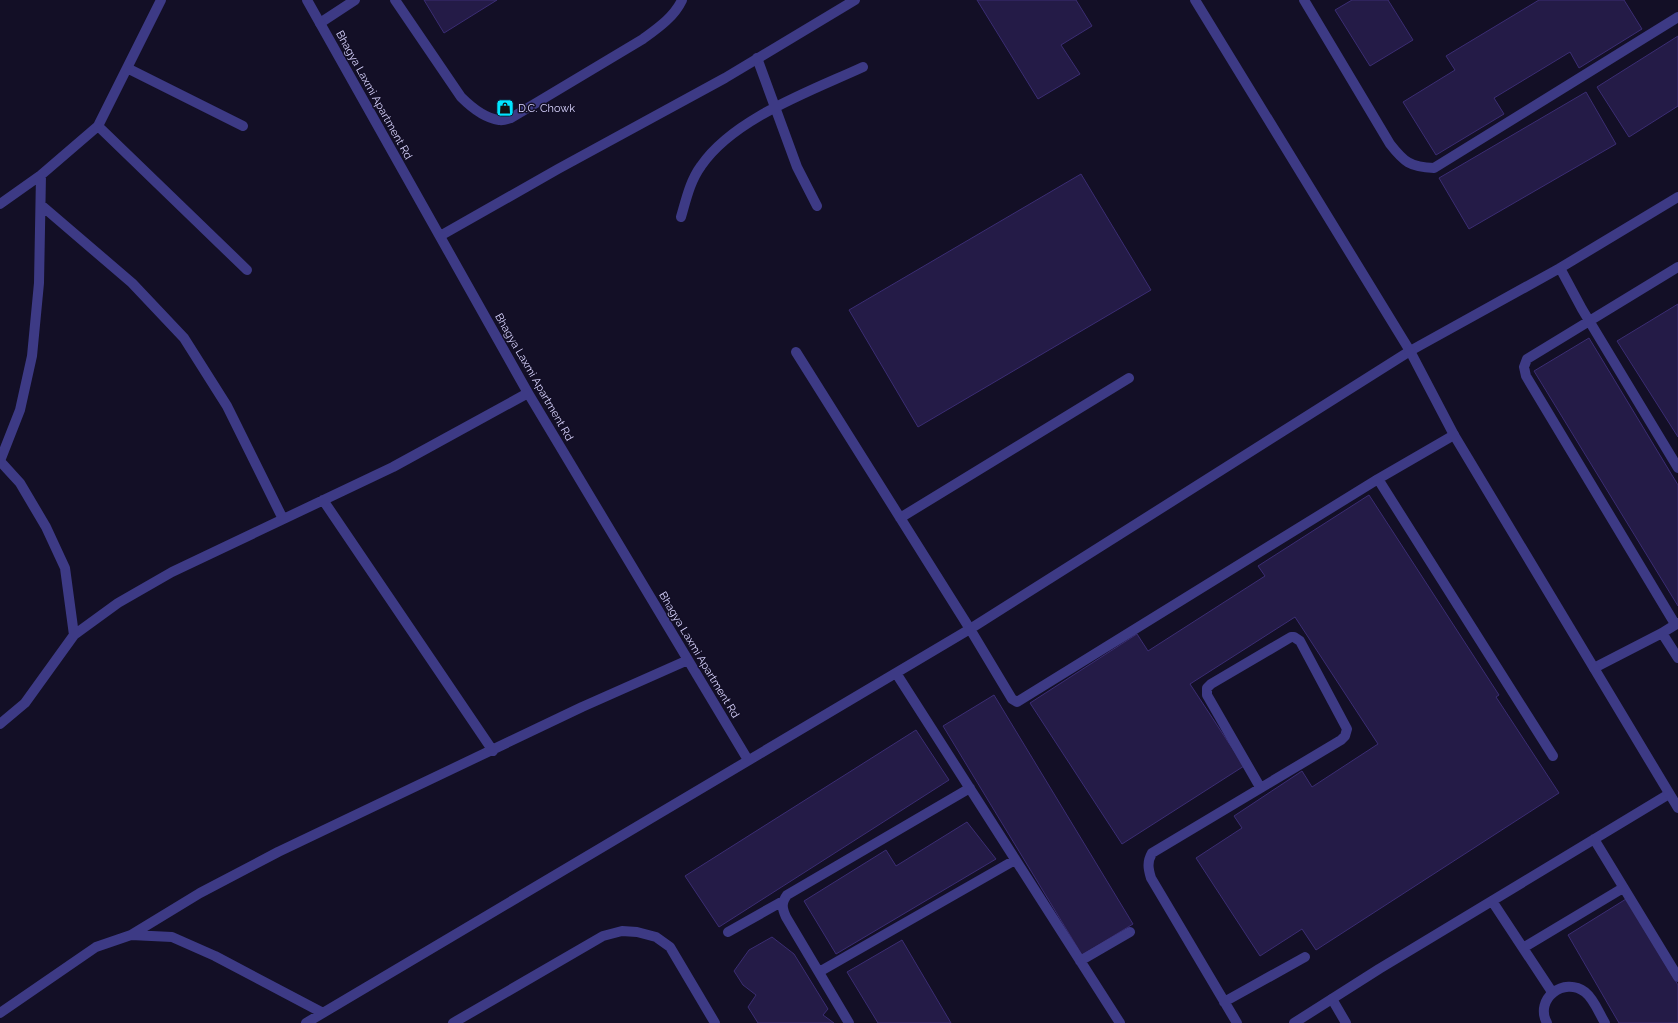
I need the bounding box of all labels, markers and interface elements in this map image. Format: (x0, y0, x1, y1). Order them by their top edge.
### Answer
street label: Bhagya Laxmi Apartment Rd (333, 28, 415, 162)
shop icon: D.C. Chowk (495, 98, 515, 118)
place label: D.C. Chowk (518, 102, 575, 115)
street label: Bhagya Laxmi Apartment Rd (492, 311, 576, 443)
street label: Bhagya Laxmi Apartment Rd (656, 589, 742, 721)

